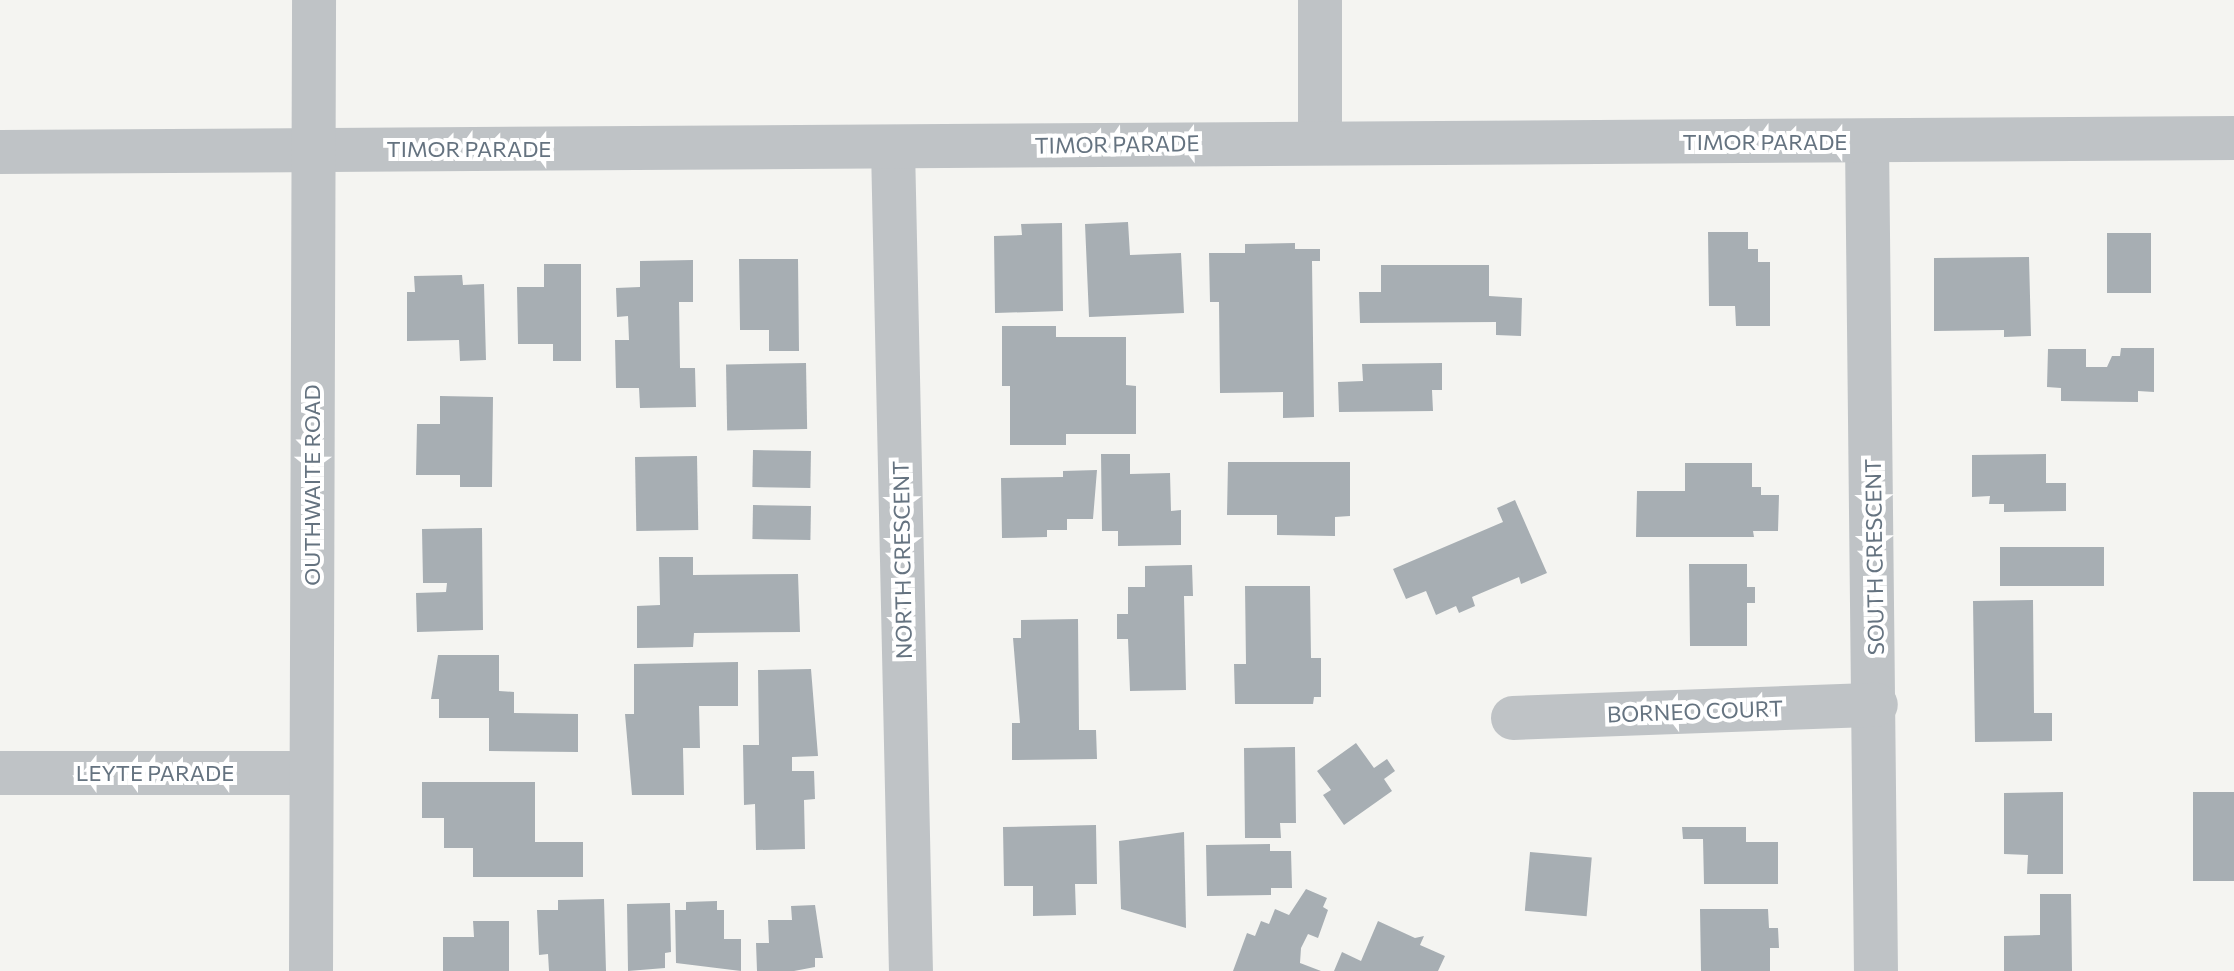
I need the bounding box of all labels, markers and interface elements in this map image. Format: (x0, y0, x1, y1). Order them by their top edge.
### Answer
street label: TIMOR PARADE (1034, 129, 1200, 159)
street label: TIMOR PARADE (1683, 129, 1847, 155)
street label: TIMOR PARADE (387, 136, 551, 162)
street label: OUTHWAITE ROAD (299, 384, 325, 586)
street label: SOUTH CRESCENT (1859, 459, 1889, 655)
street label: NORTH CRESCENT (887, 461, 917, 659)
street label: BORNEO COURT (1606, 695, 1784, 727)
street label: LEYTE PARADE (76, 760, 234, 786)

